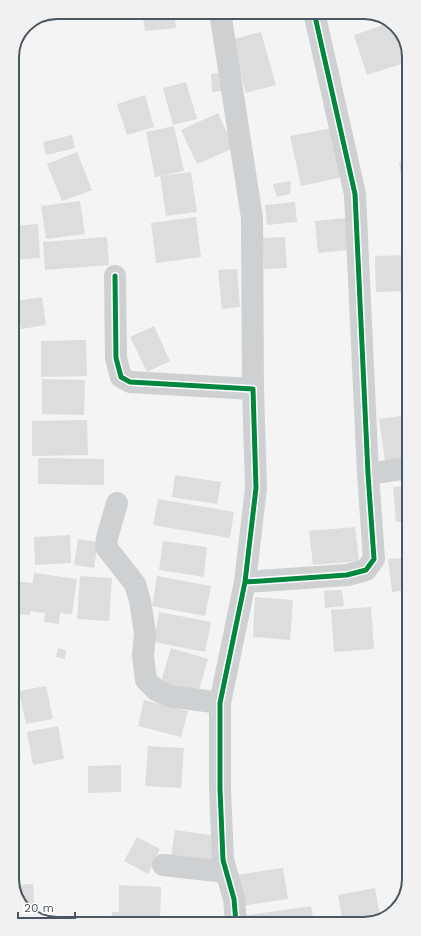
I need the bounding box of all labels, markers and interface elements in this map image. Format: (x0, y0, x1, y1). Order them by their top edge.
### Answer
scale bar (18, 894, 75, 920)
text: 20 m (24, 901, 54, 915)

